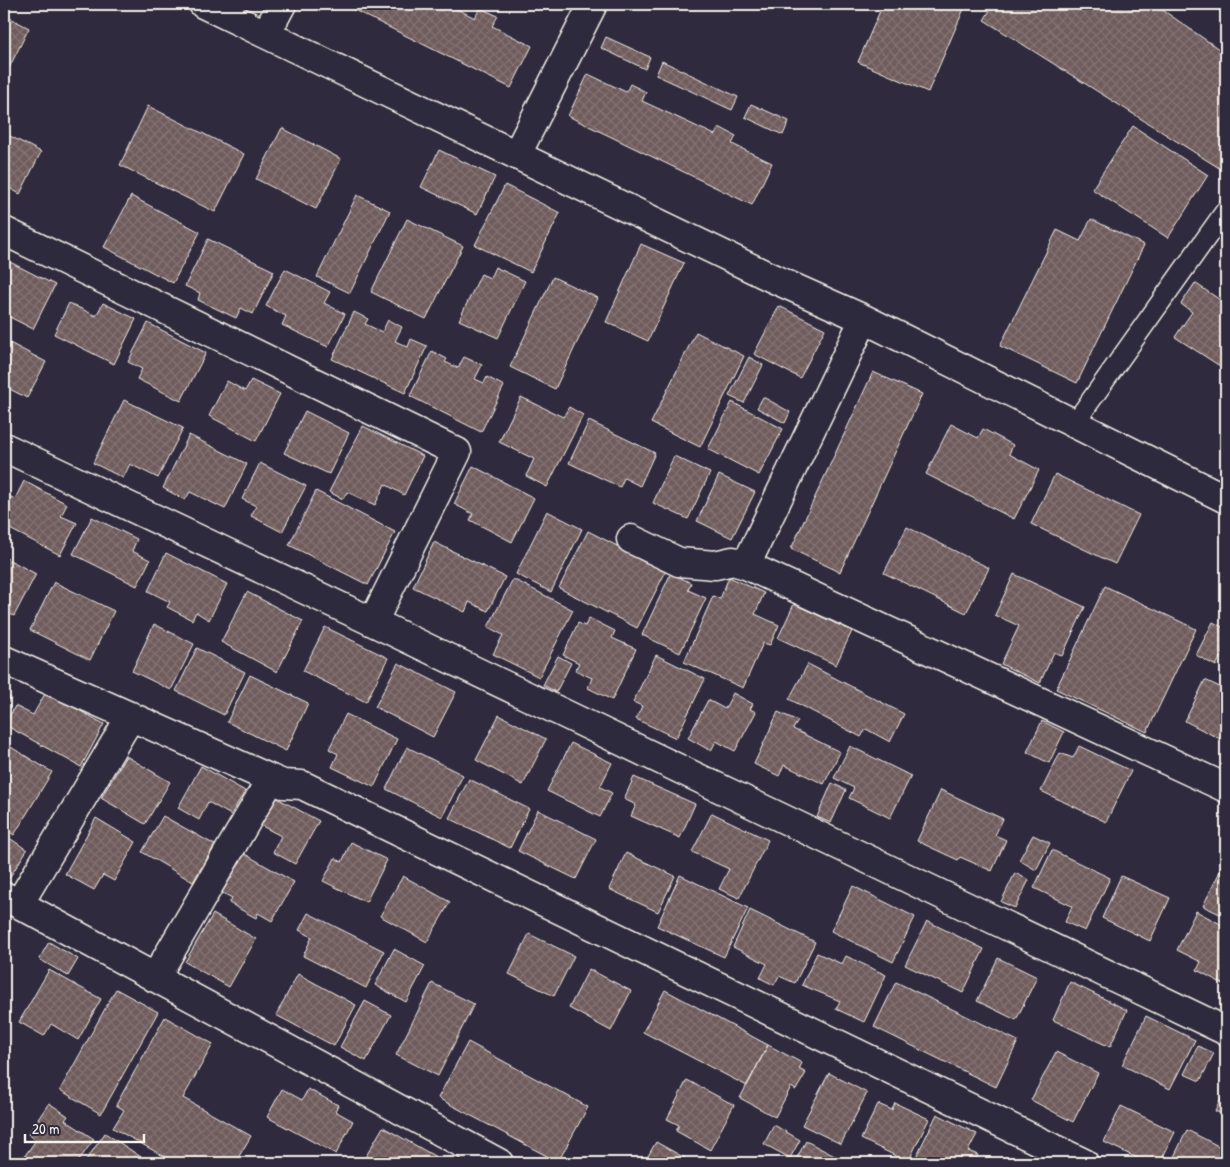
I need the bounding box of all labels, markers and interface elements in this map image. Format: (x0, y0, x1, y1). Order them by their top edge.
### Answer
scale bar (25, 1112, 144, 1144)
text: 20 m (32, 1118, 59, 1139)

